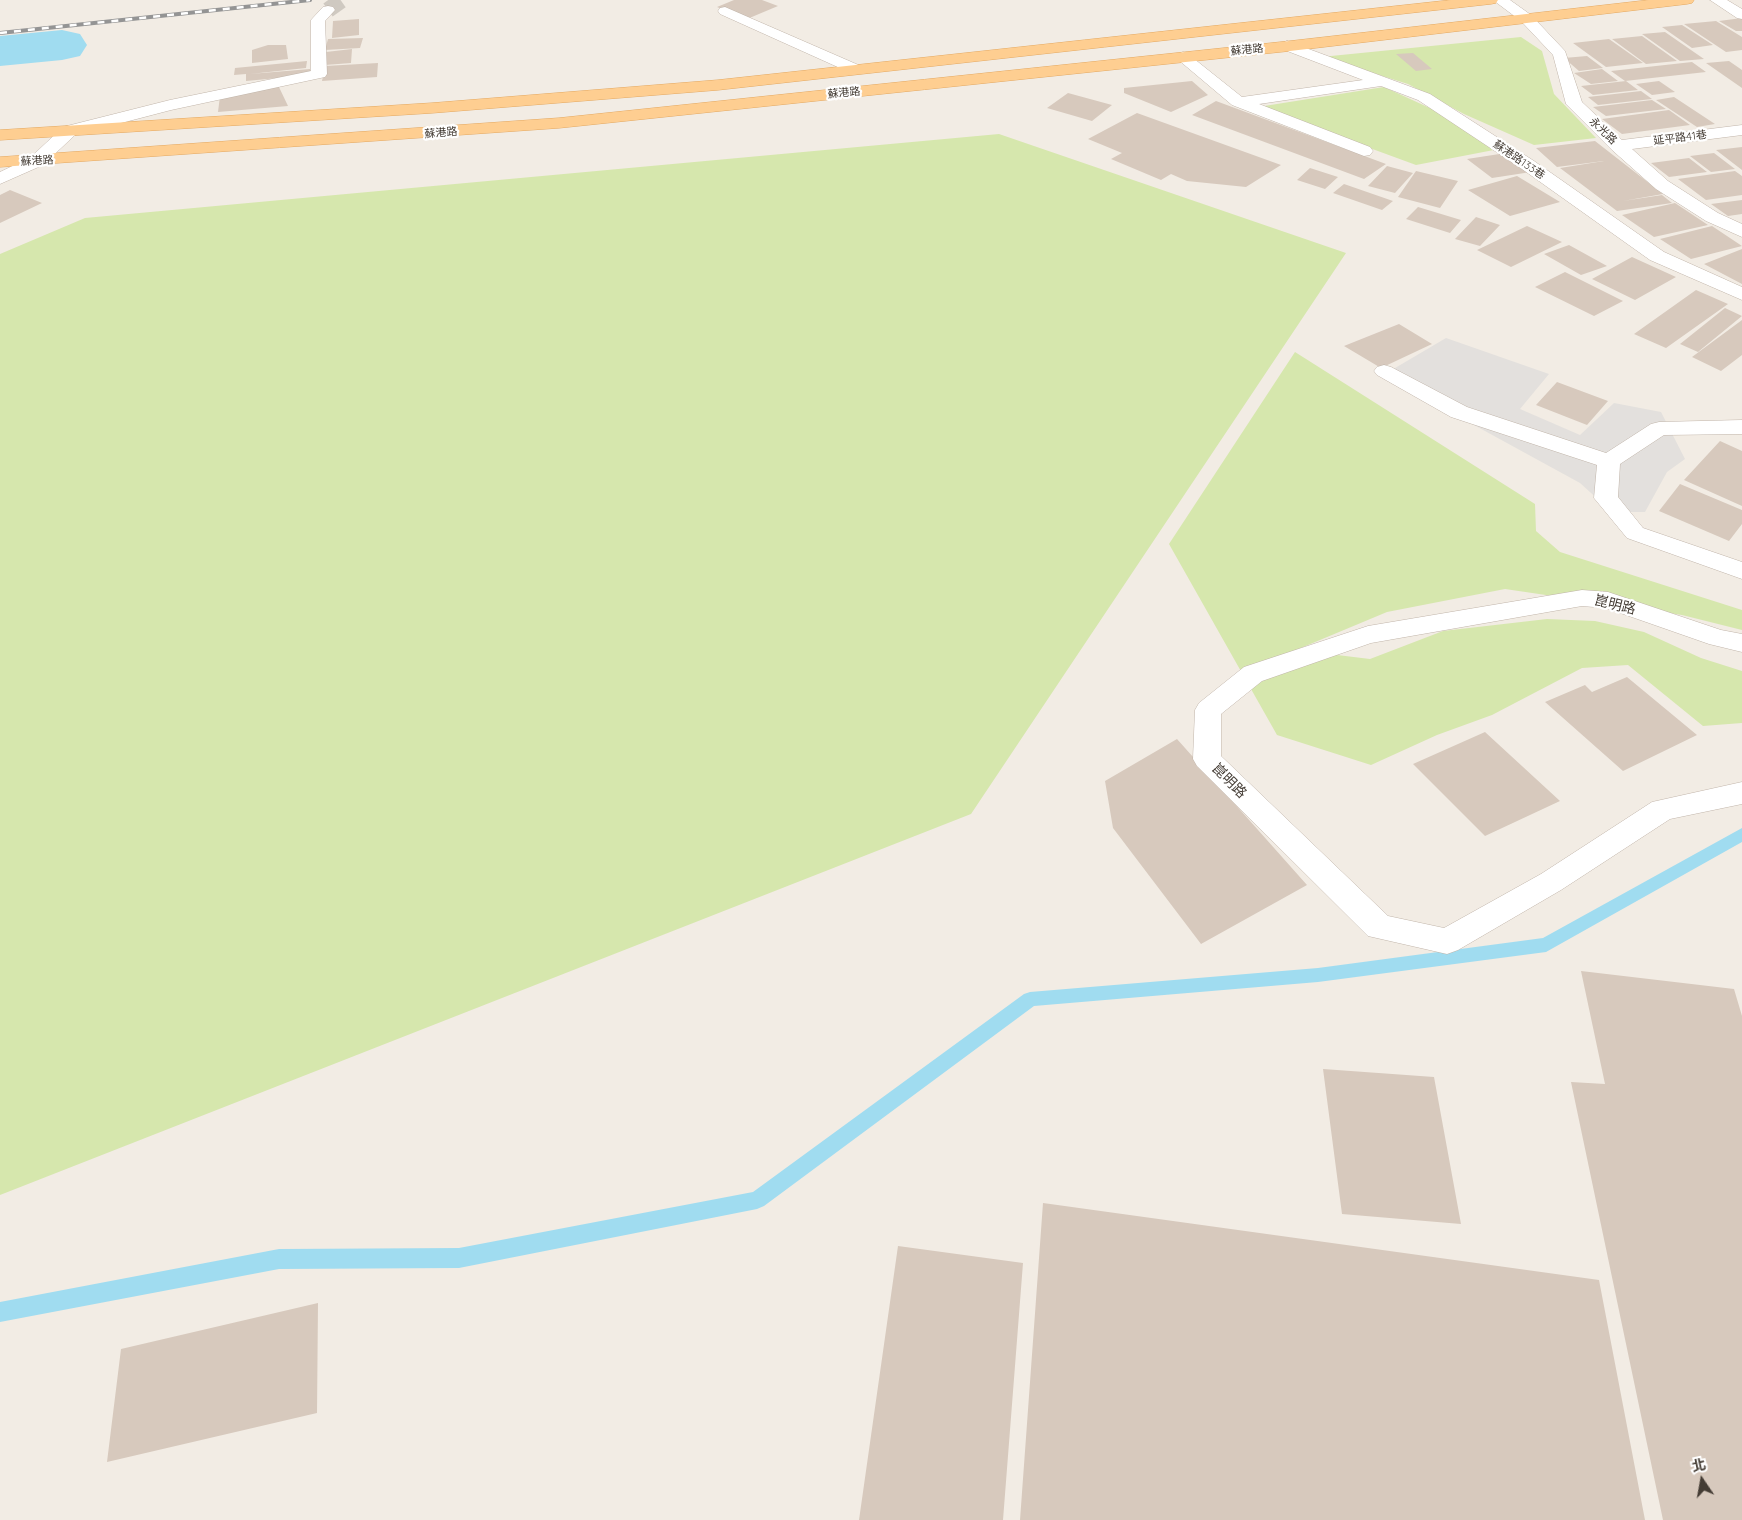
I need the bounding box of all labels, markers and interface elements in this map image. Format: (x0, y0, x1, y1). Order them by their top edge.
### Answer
street label: 蘇港路 (1230, 42, 1264, 58)
street label: 蘇港路 (827, 85, 861, 101)
street label: 永光路 (1587, 115, 1619, 147)
street label: 蘇港路 (424, 125, 458, 141)
street label: 延平路41巷 (1653, 128, 1707, 148)
street label: 蘇港路133巷 (1491, 138, 1547, 182)
street label: 蘇港路 (20, 154, 54, 168)
street label: 崑明路 (1593, 592, 1637, 618)
street label: 崑明路 (1208, 760, 1250, 802)
north arrow (1677, 1455, 1727, 1505)
text: 北 (1690, 1455, 1708, 1476)

